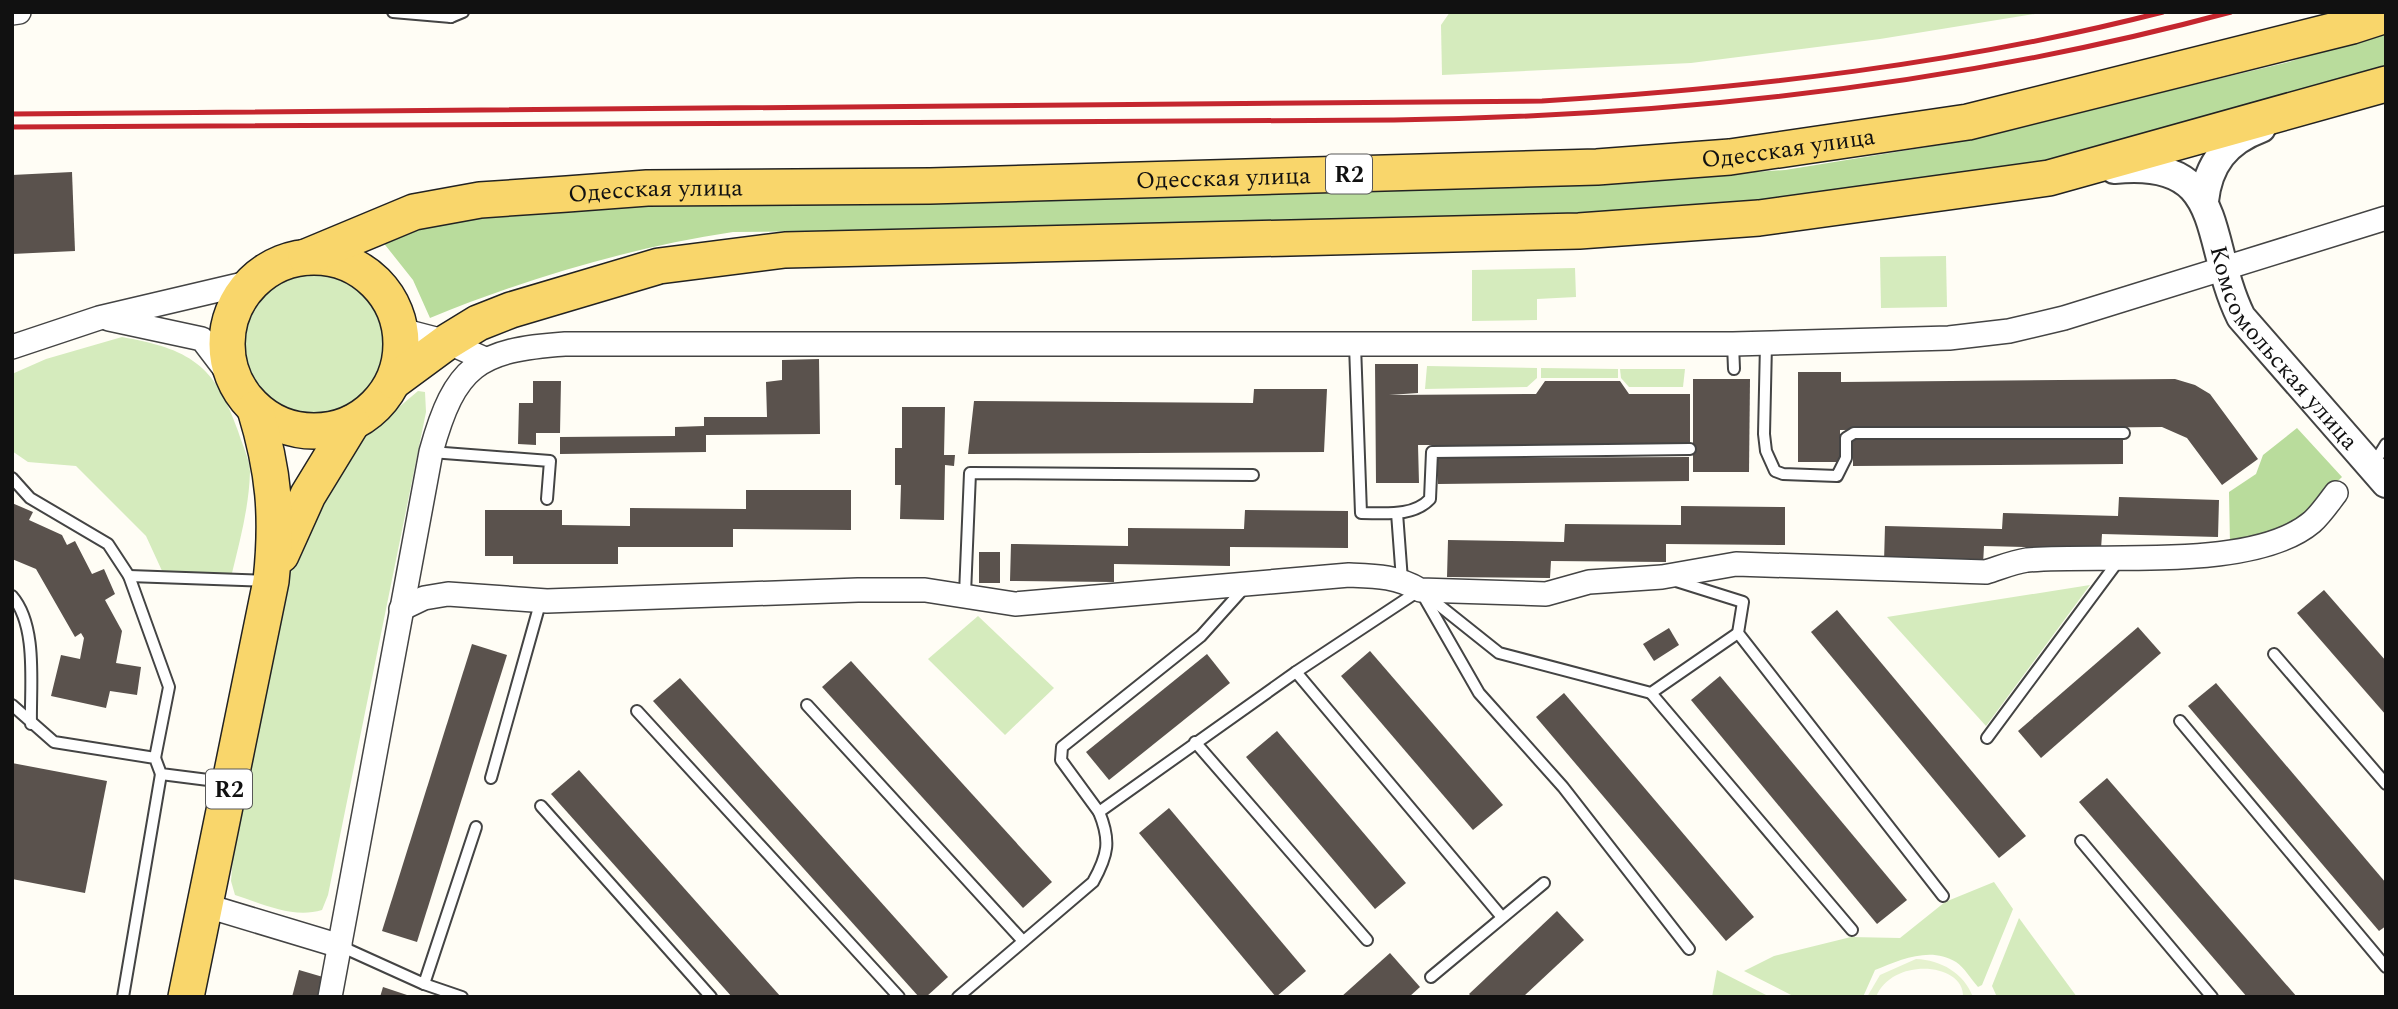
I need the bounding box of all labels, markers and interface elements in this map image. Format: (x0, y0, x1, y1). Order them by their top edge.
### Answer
street label: Одесская улица (1700, 119, 1878, 178)
road number: R2 (1326, 154, 1372, 194)
street label: Одесская улица (1135, 158, 1312, 199)
street label: Одесская улица (567, 170, 743, 213)
street label: Комсомольская улица (2199, 242, 2367, 459)
road number: R2 (206, 769, 252, 808)

